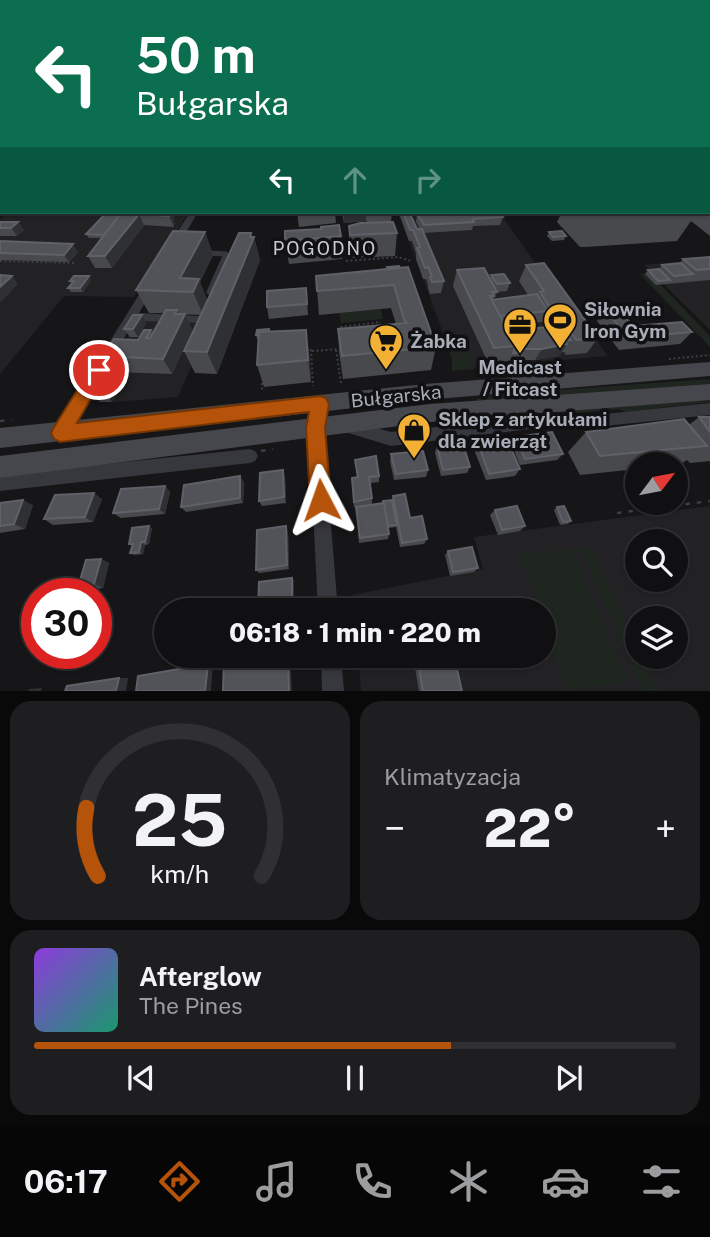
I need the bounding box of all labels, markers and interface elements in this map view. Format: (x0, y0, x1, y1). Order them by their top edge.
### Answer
text: 50 m (136, 26, 256, 84)
icon: left (21, 28, 112, 119)
text: Bułgarska (136, 85, 289, 122)
icon: left (263, 161, 301, 199)
icon: ahead (336, 161, 374, 199)
icon: right (409, 161, 447, 199)
district label: POGODNO (273, 238, 377, 259)
place label: Siłownia Iron Gym (584, 298, 666, 342)
sports icon: Siłownia Iron Gym (541, 301, 579, 350)
office icon: Medicast / Fitcast (501, 306, 539, 355)
supermarket icon: Żabka (367, 322, 405, 371)
place label: Żabka (410, 330, 467, 352)
pin (69, 340, 129, 400)
icon: arrive (80, 351, 118, 389)
place label: Medicast / Fitcast (478, 356, 562, 400)
street label: Bułgarska (350, 380, 442, 412)
place label: Sklep z artykułami dla zwierząt (438, 408, 607, 452)
shop icon: Sklep z artykułami dla zwierząt (395, 411, 433, 460)
north arrow (625, 452, 688, 514)
map controls (625, 452, 688, 669)
position arrow (284, 463, 358, 537)
button: search (625, 529, 688, 592)
speed limit sign: 30 (21, 578, 112, 669)
button: layers (625, 606, 688, 669)
text: 06:18 · 1 min · 220 m (229, 617, 481, 648)
text: Klimatyzacja (384, 763, 521, 790)
text: 25 (132, 778, 228, 863)
text: 22° (484, 798, 576, 859)
text: − (384, 806, 405, 851)
text: + (655, 806, 676, 851)
text: km/h (151, 859, 209, 889)
text: Afterglow (139, 961, 262, 992)
text: The Pines (139, 992, 243, 1019)
icon: previous (122, 1059, 160, 1097)
icon: pause (336, 1059, 374, 1097)
icon: next (550, 1059, 588, 1097)
icon: directions (155, 1157, 204, 1206)
icon: music (252, 1157, 301, 1206)
icon: phone (348, 1157, 397, 1206)
icon: climate (444, 1157, 493, 1206)
icon: car (541, 1157, 590, 1206)
icon: filters (637, 1157, 686, 1206)
text: 06:17 (24, 1163, 108, 1200)

